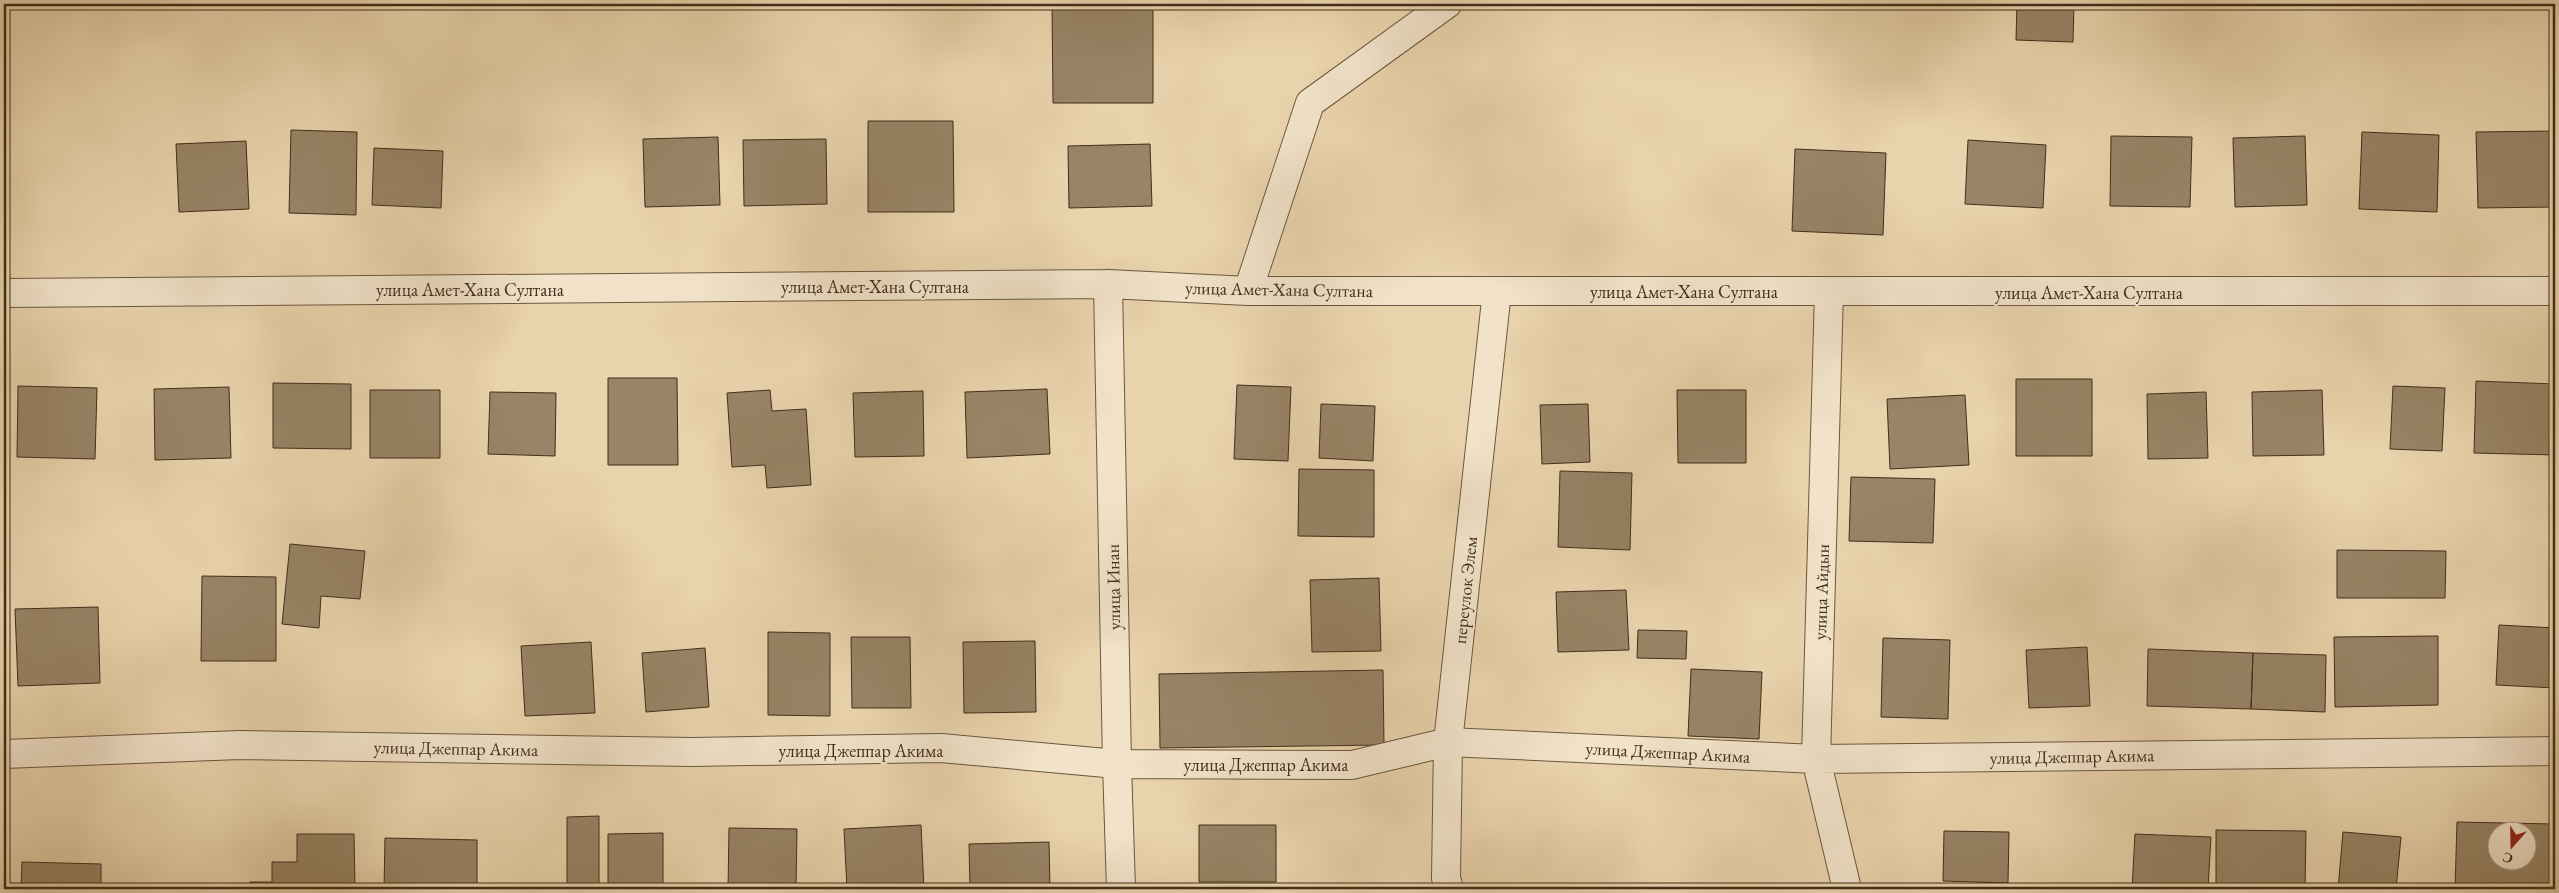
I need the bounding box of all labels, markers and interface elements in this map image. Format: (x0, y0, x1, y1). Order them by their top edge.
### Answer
street label: улица Амет-Хана Султана (781, 275, 970, 298)
street label: улица Амет-Хана Султана (1185, 276, 1374, 302)
street label: улица Амет-Хана Султана (376, 278, 565, 301)
street label: улица Амет-Хана Султана (1590, 280, 1779, 303)
street label: улица Амет-Хана Султана (1995, 281, 2184, 304)
street label: переулок Элем (1448, 534, 1482, 645)
street label: улица Инан (1101, 544, 1125, 630)
street label: улица Айдын (1808, 544, 1834, 640)
street label: улица Джеппар Акима (373, 735, 539, 761)
street label: улица Джеппар Акима (1585, 736, 1752, 768)
street label: улица Джеппар Акима (779, 739, 944, 762)
street label: улица Джеппар Акима (1989, 743, 2155, 769)
street label: улица Джеппар Акима (1184, 753, 1349, 776)
north arrow (2486, 820, 2536, 870)
text: С (2500, 848, 2515, 868)

